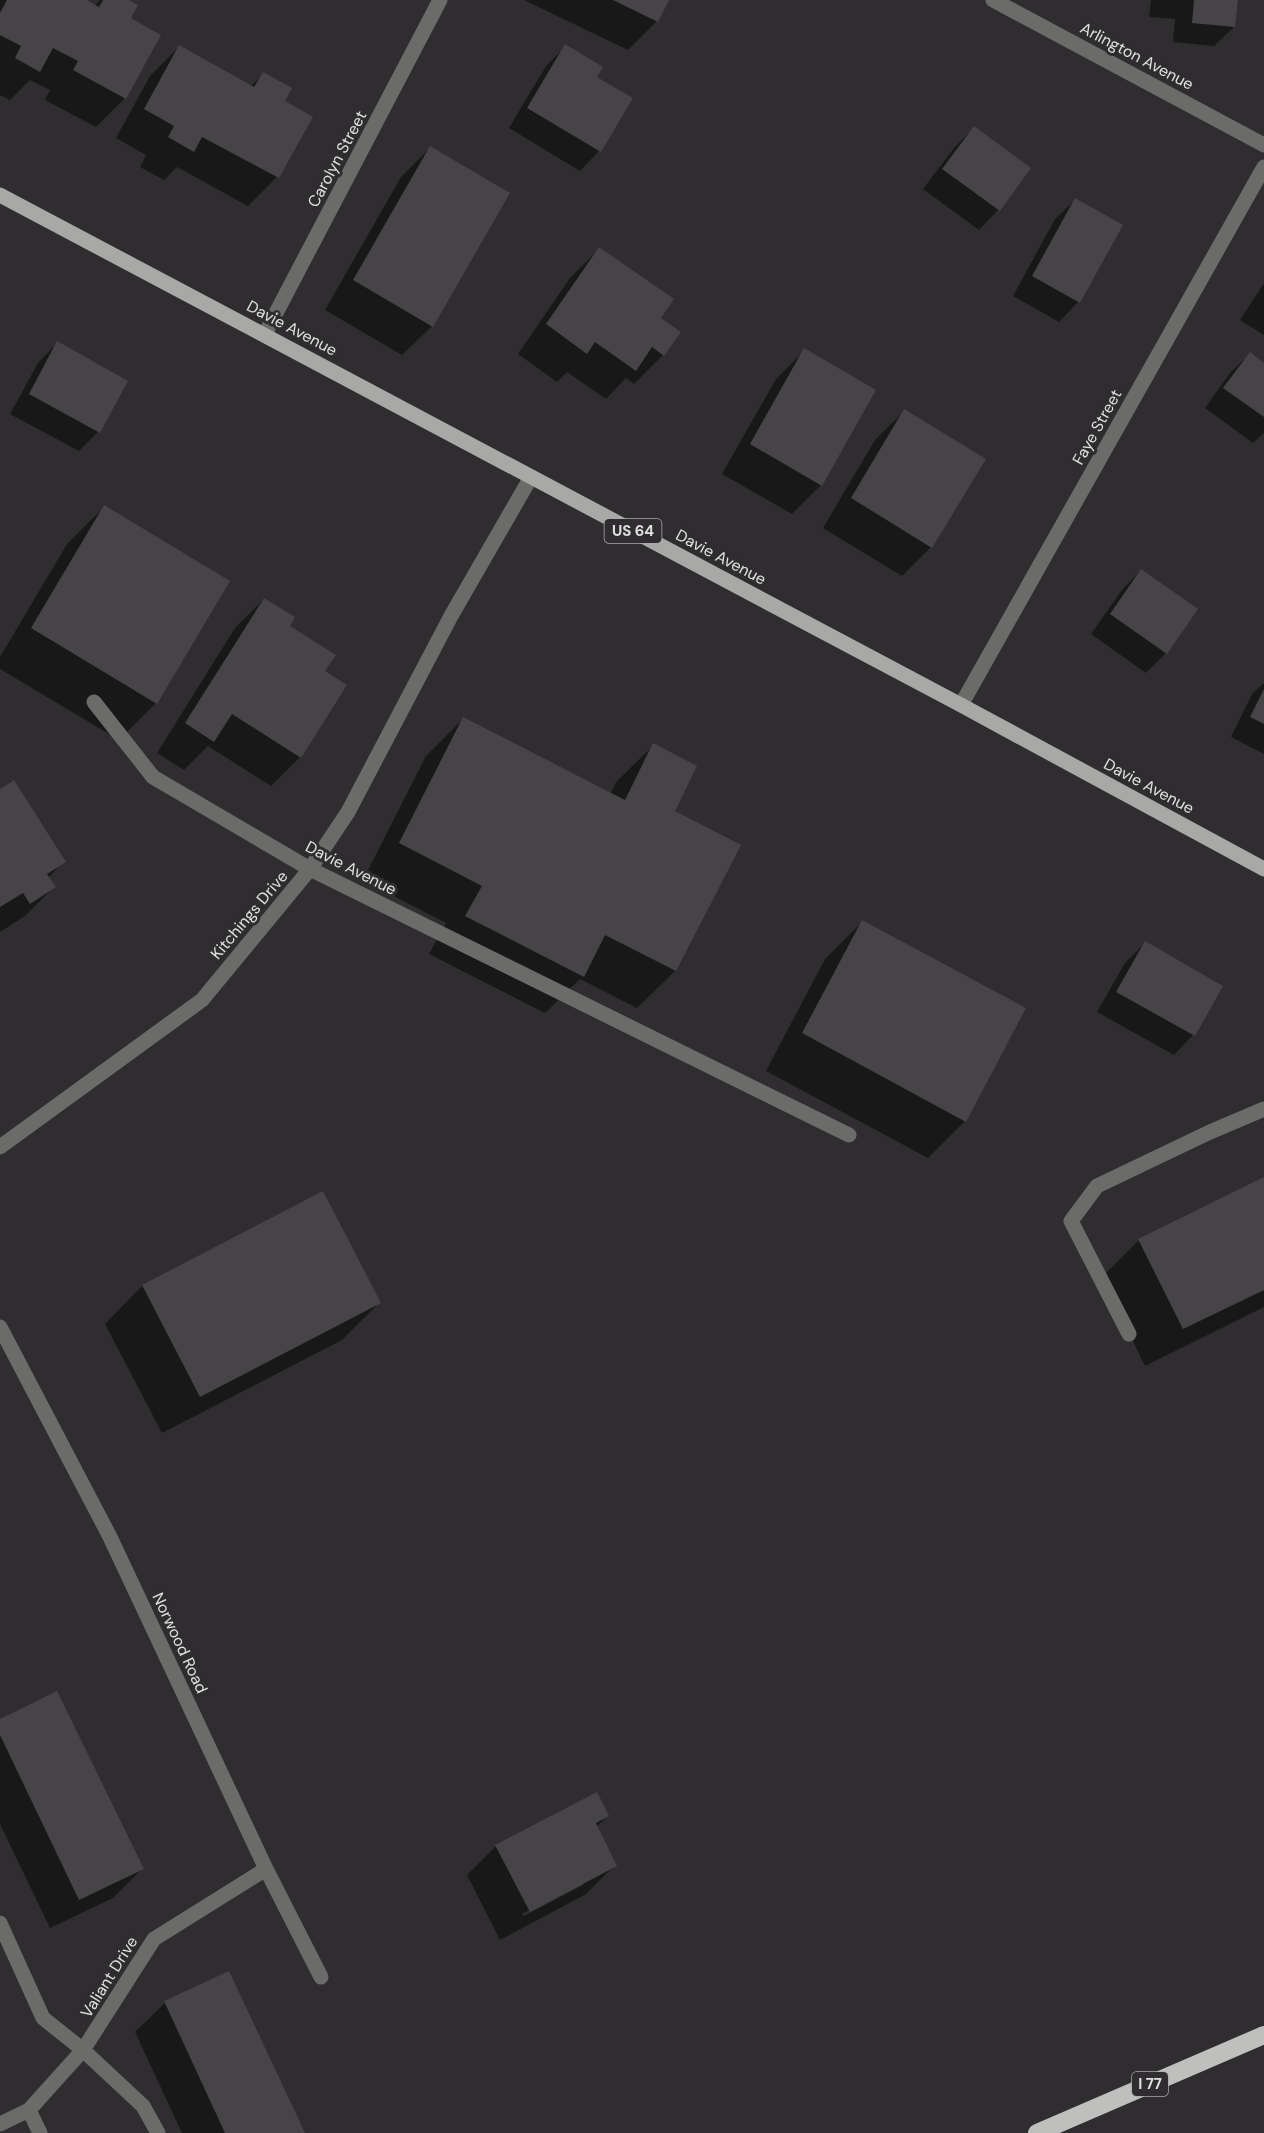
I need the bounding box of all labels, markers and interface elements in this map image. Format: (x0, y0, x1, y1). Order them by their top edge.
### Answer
street label: Arlington Avenue (1077, 17, 1197, 95)
street label: Carolyn Street (303, 107, 371, 211)
street label: Davie Avenue (243, 295, 341, 361)
street label: Faye Street (1068, 385, 1126, 469)
road number: US 64 (604, 519, 662, 543)
street label: Davie Avenue (672, 524, 770, 590)
street label: Davie Avenue (1100, 753, 1198, 819)
street label: Davie Avenue (302, 836, 400, 900)
street label: Kitchings Drive (206, 866, 292, 964)
street label: Norwood Road (147, 1589, 213, 1697)
street label: Valiant Drive (76, 1932, 142, 2022)
road number: I 77 (1132, 2072, 1168, 2096)

